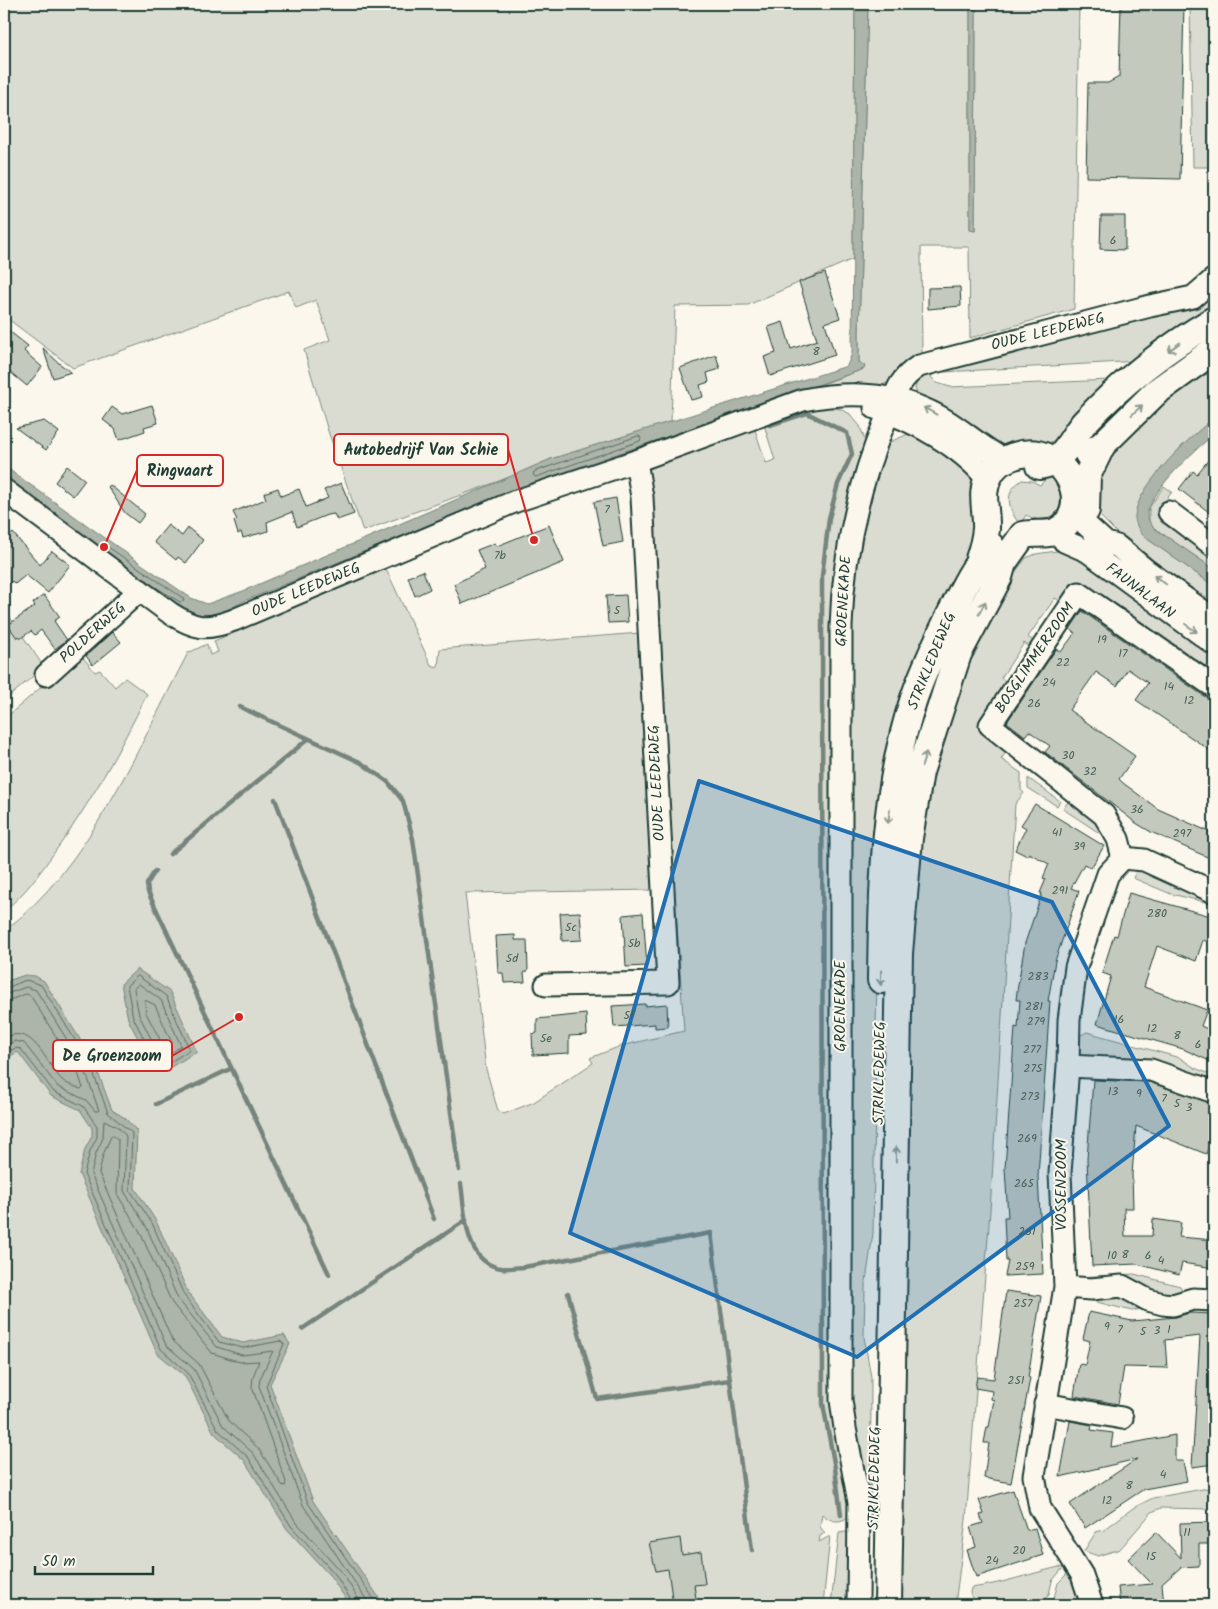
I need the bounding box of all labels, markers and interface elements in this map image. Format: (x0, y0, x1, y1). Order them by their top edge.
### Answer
house number: 6 (1110, 231, 1116, 250)
street label: OUDE LEEDEWEG (989, 306, 1107, 358)
house number: 8 (812, 342, 820, 361)
one-way arrow (1167, 342, 1181, 352)
one-way arrow (1130, 404, 1143, 416)
one-way arrow (923, 406, 938, 415)
callout: Autobedrijf Van Schie (334, 434, 508, 465)
text: Autobedrijf Van Schie (344, 438, 498, 463)
callout: Ringvaart (137, 455, 223, 486)
text: Ringvaart (147, 459, 214, 484)
house number: 7 (604, 500, 610, 519)
house number: 7b (494, 546, 507, 565)
street label: GROENEKADE (830, 554, 858, 647)
street label: OUDE LEEDEWEG (248, 556, 364, 624)
street label: FAUNALAAN (1100, 557, 1180, 625)
one-way arrow (1153, 575, 1167, 585)
street label: POLDERWEG (54, 597, 132, 669)
street label: BOSGLIMMERZOOM (989, 597, 1081, 718)
one-way arrow (977, 600, 987, 615)
house number: 5 (614, 601, 622, 620)
street label: STRIKLEDEWEG (902, 609, 962, 713)
one-way arrow (1183, 623, 1197, 633)
house number: 19 (1097, 630, 1107, 649)
house number: 17 (1118, 644, 1128, 663)
house number: 22 (1056, 653, 1070, 672)
house number: 24 (1042, 673, 1056, 692)
house number: 14 (1164, 677, 1175, 696)
house number: 12 (1184, 691, 1194, 710)
house number: 26 (1027, 694, 1041, 713)
street label: OUDE LEEDEWEG (642, 724, 672, 842)
house number: 30 (1062, 746, 1074, 765)
one-way arrow (920, 752, 929, 767)
house number: 32 (1083, 762, 1097, 781)
house number: 36 (1130, 800, 1144, 819)
one-way arrow (884, 808, 894, 824)
house number: 41 (1052, 823, 1062, 842)
house number: 297 (1173, 824, 1192, 843)
house number: 39 (1073, 837, 1085, 856)
house number: 291 (1052, 881, 1069, 900)
house number: 280 (1147, 904, 1167, 923)
house number: 5c (565, 918, 577, 937)
house number: 5b (628, 934, 641, 953)
house number: 5d (506, 949, 519, 968)
street label: GROENEKADE (829, 959, 853, 1052)
house number: 283 (1027, 967, 1049, 986)
one-way arrow (876, 970, 886, 986)
house number: 281 (1025, 997, 1043, 1016)
house number: 5f (624, 1006, 636, 1025)
house number: 16 (1114, 1010, 1124, 1029)
house number: 279 (1027, 1012, 1045, 1031)
house number: 12 (1147, 1019, 1157, 1038)
street label: STRIKLEDEWEG (867, 1021, 893, 1125)
house number: 8 (1173, 1026, 1181, 1045)
house number: 5e (540, 1029, 553, 1048)
house number: 6 (1195, 1035, 1201, 1054)
callout: De Groenzoom (53, 1040, 172, 1071)
house number: 277 (1023, 1040, 1041, 1059)
text: De Groenzoom (62, 1044, 162, 1069)
house number: 275 (1024, 1059, 1044, 1078)
house number: 13 (1108, 1082, 1118, 1101)
house number: 9 (1136, 1084, 1142, 1103)
house number: 273 (1020, 1087, 1040, 1106)
house number: 7 (1161, 1089, 1167, 1108)
house number: 5 (1174, 1094, 1182, 1113)
house number: 3 (1186, 1098, 1193, 1117)
house number: 269 (1017, 1129, 1037, 1148)
street label: VOSSENZOOM (1050, 1139, 1074, 1231)
one-way arrow (891, 1146, 901, 1162)
house number: 265 (1014, 1174, 1036, 1193)
house number: 261 (1018, 1222, 1036, 1241)
house number: 8 (1121, 1245, 1129, 1264)
house number: 10 (1107, 1246, 1117, 1265)
house number: 6 (1145, 1246, 1151, 1265)
house number: 4 (1158, 1251, 1165, 1270)
house number: 259 (1015, 1257, 1035, 1276)
house number: 257 (1014, 1294, 1033, 1313)
house number: 9 (1104, 1317, 1110, 1336)
house number: 7 (1117, 1320, 1123, 1339)
house number: 1 (1167, 1320, 1171, 1339)
house number: 3 (1154, 1321, 1161, 1340)
house number: 5 (1140, 1322, 1148, 1341)
house number: 251 (1007, 1371, 1025, 1390)
street label: STRIKLEDEWEG (862, 1426, 888, 1530)
house number: 4 (1160, 1465, 1167, 1484)
house number: 8 (1125, 1476, 1133, 1495)
house number: 12 (1102, 1491, 1112, 1510)
house number: 11 (1183, 1523, 1191, 1542)
house number: 20 (1013, 1541, 1025, 1560)
scale bar (35, 1544, 152, 1576)
house number: 15 (1146, 1547, 1158, 1566)
text: 50 m (42, 1550, 76, 1574)
house number: 24 (985, 1551, 999, 1570)

